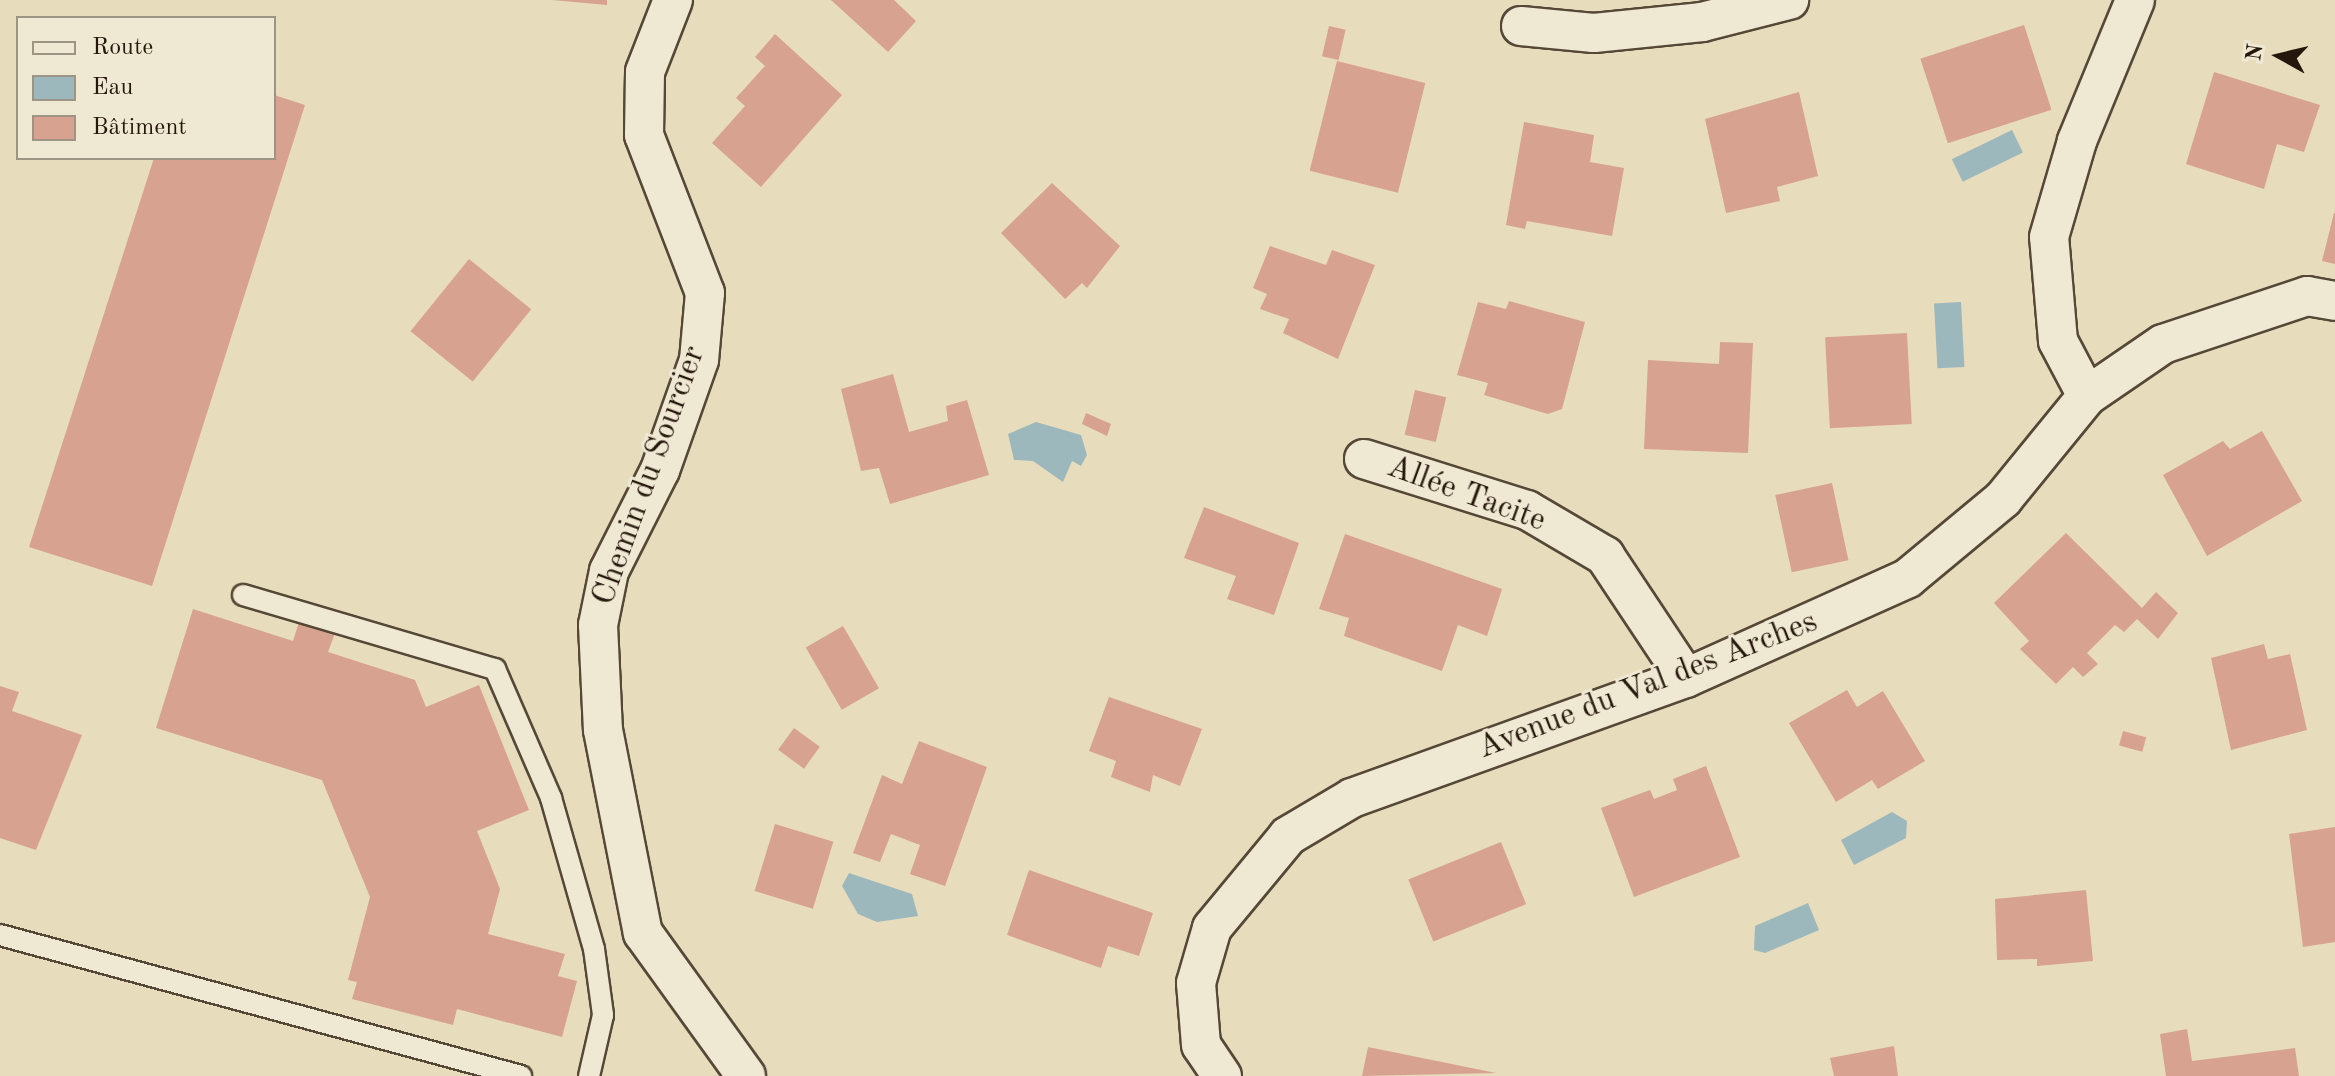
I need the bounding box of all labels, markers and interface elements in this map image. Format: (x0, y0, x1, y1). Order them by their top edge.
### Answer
legend (16, 16, 276, 160)
north arrow (2239, 16, 2319, 96)
text: Route (92, 36, 153, 60)
text: N (2243, 43, 2267, 63)
text: Eau (92, 76, 133, 100)
text: Bâtiment (92, 116, 187, 140)
street label: Chemin du Sourcier (585, 341, 715, 611)
street label: Allée Tacite (1382, 449, 1550, 541)
street label: Avenue du Val des Arches (1473, 603, 1823, 769)

